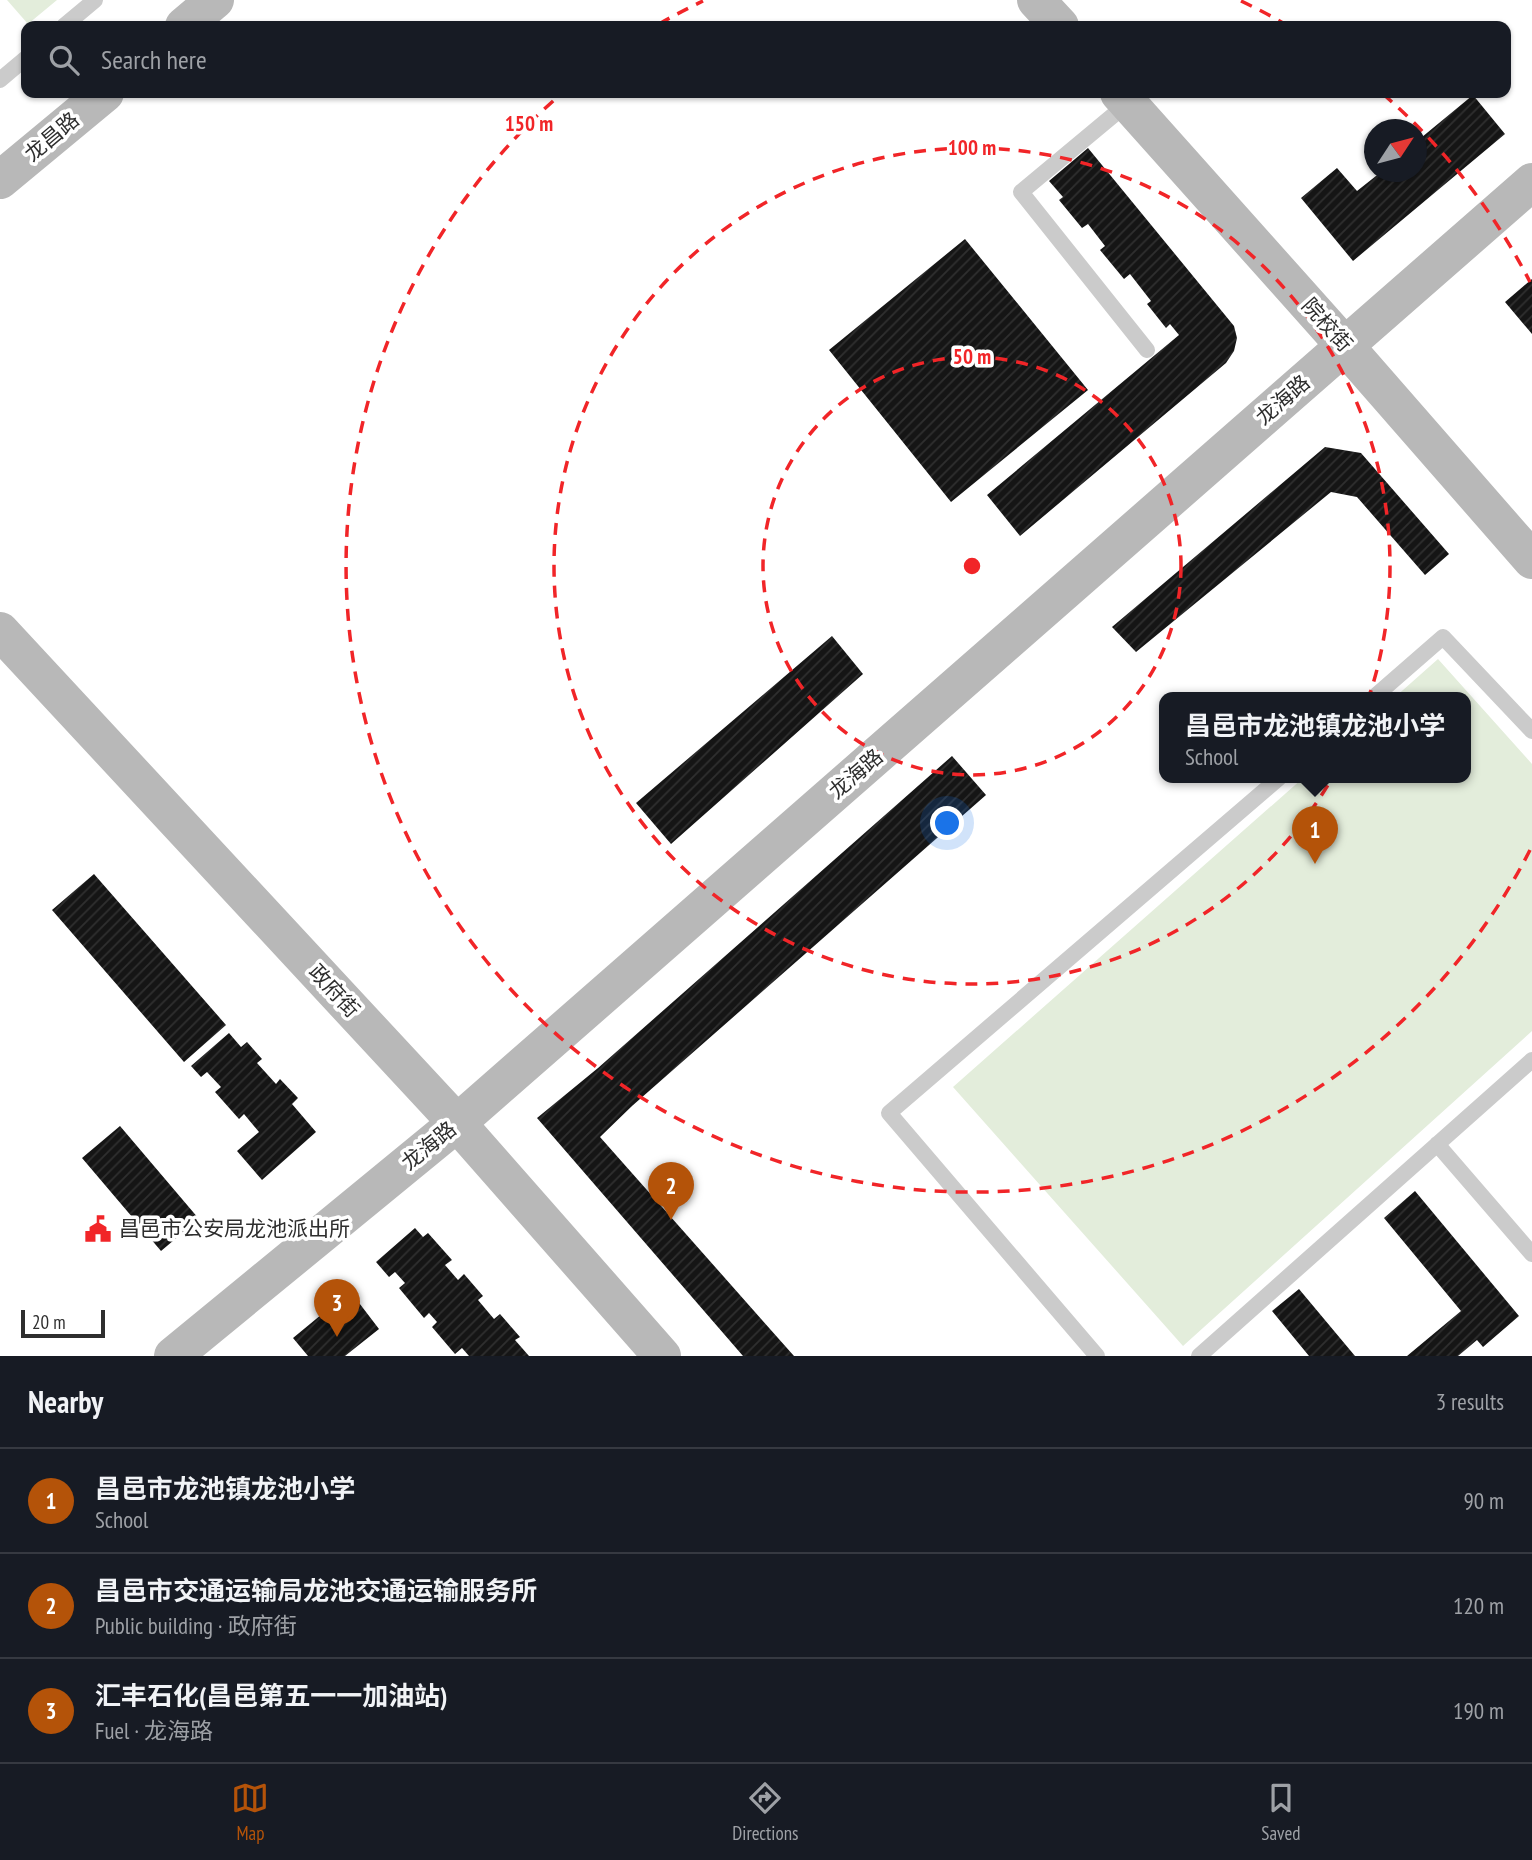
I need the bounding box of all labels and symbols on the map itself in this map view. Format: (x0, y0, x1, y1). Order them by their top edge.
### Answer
street label: 龙昌路 (19, 106, 84, 167)
text: 150 m (505, 110, 553, 137)
north arrow (1364, 119, 1427, 182)
text: 100 m (948, 134, 996, 161)
street label: 院校街 (1296, 292, 1358, 357)
text: 50 m (953, 343, 991, 370)
street label: 龙海路 (1250, 369, 1315, 430)
centre of rings (960, 554, 984, 578)
street label: 龙海路 (823, 743, 888, 804)
your location (930, 806, 964, 840)
pin: 1 (1292, 806, 1338, 864)
street label: 政府街 (303, 958, 366, 1023)
street label: 龙海路 (396, 1115, 462, 1176)
pin: 2 (648, 1162, 694, 1220)
public building icon: 昌邑市公安局龙池派出所 (83, 1214, 113, 1244)
place label: 昌邑市公安局龙池派出所 (119, 1215, 350, 1242)
pin: 3 (314, 1279, 360, 1337)
scale bar (21, 1307, 105, 1339)

